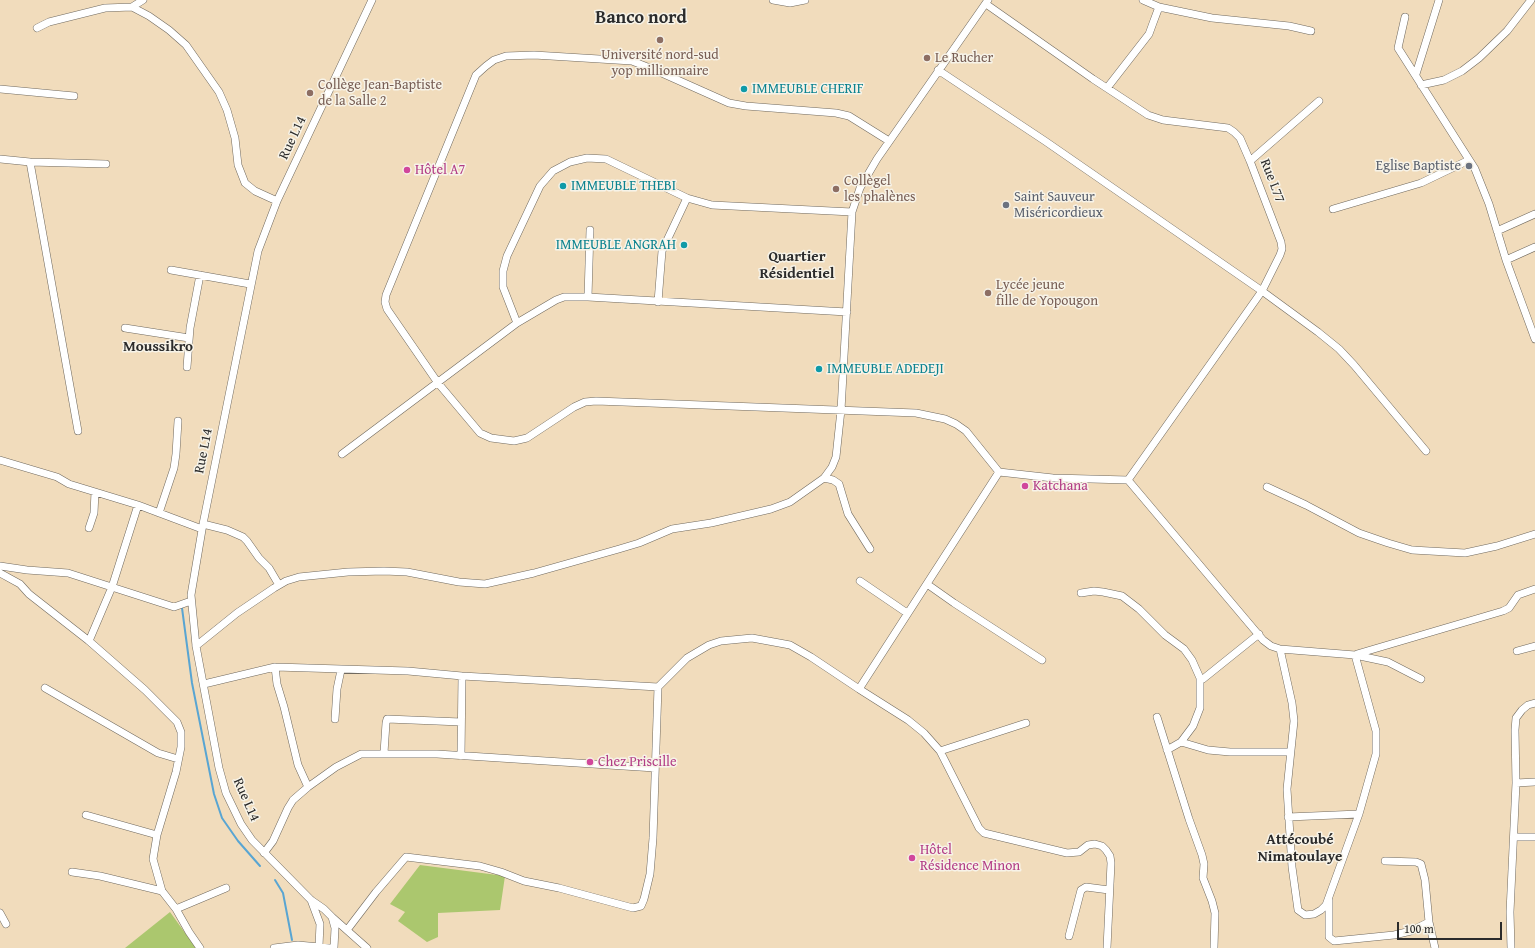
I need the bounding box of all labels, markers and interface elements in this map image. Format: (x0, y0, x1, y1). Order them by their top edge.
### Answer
district label: Banco nord (595, 7, 687, 29)
marker: Université nord-sud yop millionnaire (655, 35, 665, 45)
place label: Université nord-sud yop millionnaire (601, 47, 719, 80)
place label: Le Rucher (935, 50, 993, 66)
marker: Le Rucher (922, 53, 932, 63)
place label: Collège Jean-Baptiste de la Salle 2 (318, 77, 442, 110)
place label: IMMEUBLE CHERIF (752, 81, 864, 97)
marker: IMMEUBLE CHERIF (739, 84, 749, 94)
marker: Collège Jean-Baptiste de la Salle 2 (305, 88, 315, 98)
street label: Rue L14 (276, 114, 310, 162)
street label: Rue L77 (1256, 157, 1288, 205)
place label: Eglise Baptiste (1376, 158, 1461, 174)
marker: Eglise Baptiste (1464, 161, 1474, 171)
place label: Hôtel A7 (415, 162, 465, 178)
marker: Hôtel A7 (402, 165, 412, 175)
place label: Collègel les phalènes (844, 173, 916, 206)
place label: IMMEUBLE THEBI (571, 178, 676, 194)
marker: IMMEUBLE THEBI (558, 181, 568, 191)
marker: Collègel les phalènes (831, 184, 841, 194)
place label: Saint Sauveur Miséricordieux (1014, 189, 1103, 222)
marker: Saint Sauveur Miséricordieux (1001, 200, 1011, 210)
place label: IMMEUBLE ANGRAH (556, 237, 676, 253)
marker: IMMEUBLE ANGRAH (679, 240, 689, 250)
district label: Quartier Résidentiel (760, 248, 834, 283)
place label: Lycée jeune fille de Yopougon (996, 277, 1098, 310)
marker: Lycée jeune fille de Yopougon (983, 288, 993, 298)
district label: Moussikro (123, 338, 193, 356)
place label: IMMEUBLE ADEDEJI (827, 361, 944, 377)
marker: IMMEUBLE ADEDEJI (814, 364, 824, 374)
street label: Rue L14 (191, 427, 217, 475)
place label: Katchana (1033, 478, 1088, 494)
marker: Katchana (1020, 481, 1030, 491)
place label: Chez Priscille (598, 754, 677, 770)
marker: Chez Priscille (585, 757, 595, 767)
street label: Rue L14 (229, 776, 263, 824)
district label: Attécoubé Nimatoulaye (1258, 831, 1342, 866)
place label: Hôtel Résidence Minon (920, 842, 1020, 874)
marker: Hôtel Résidence Minon (907, 853, 917, 863)
scale bar (1399, 914, 1504, 940)
text: 100 m (1404, 920, 1434, 937)

